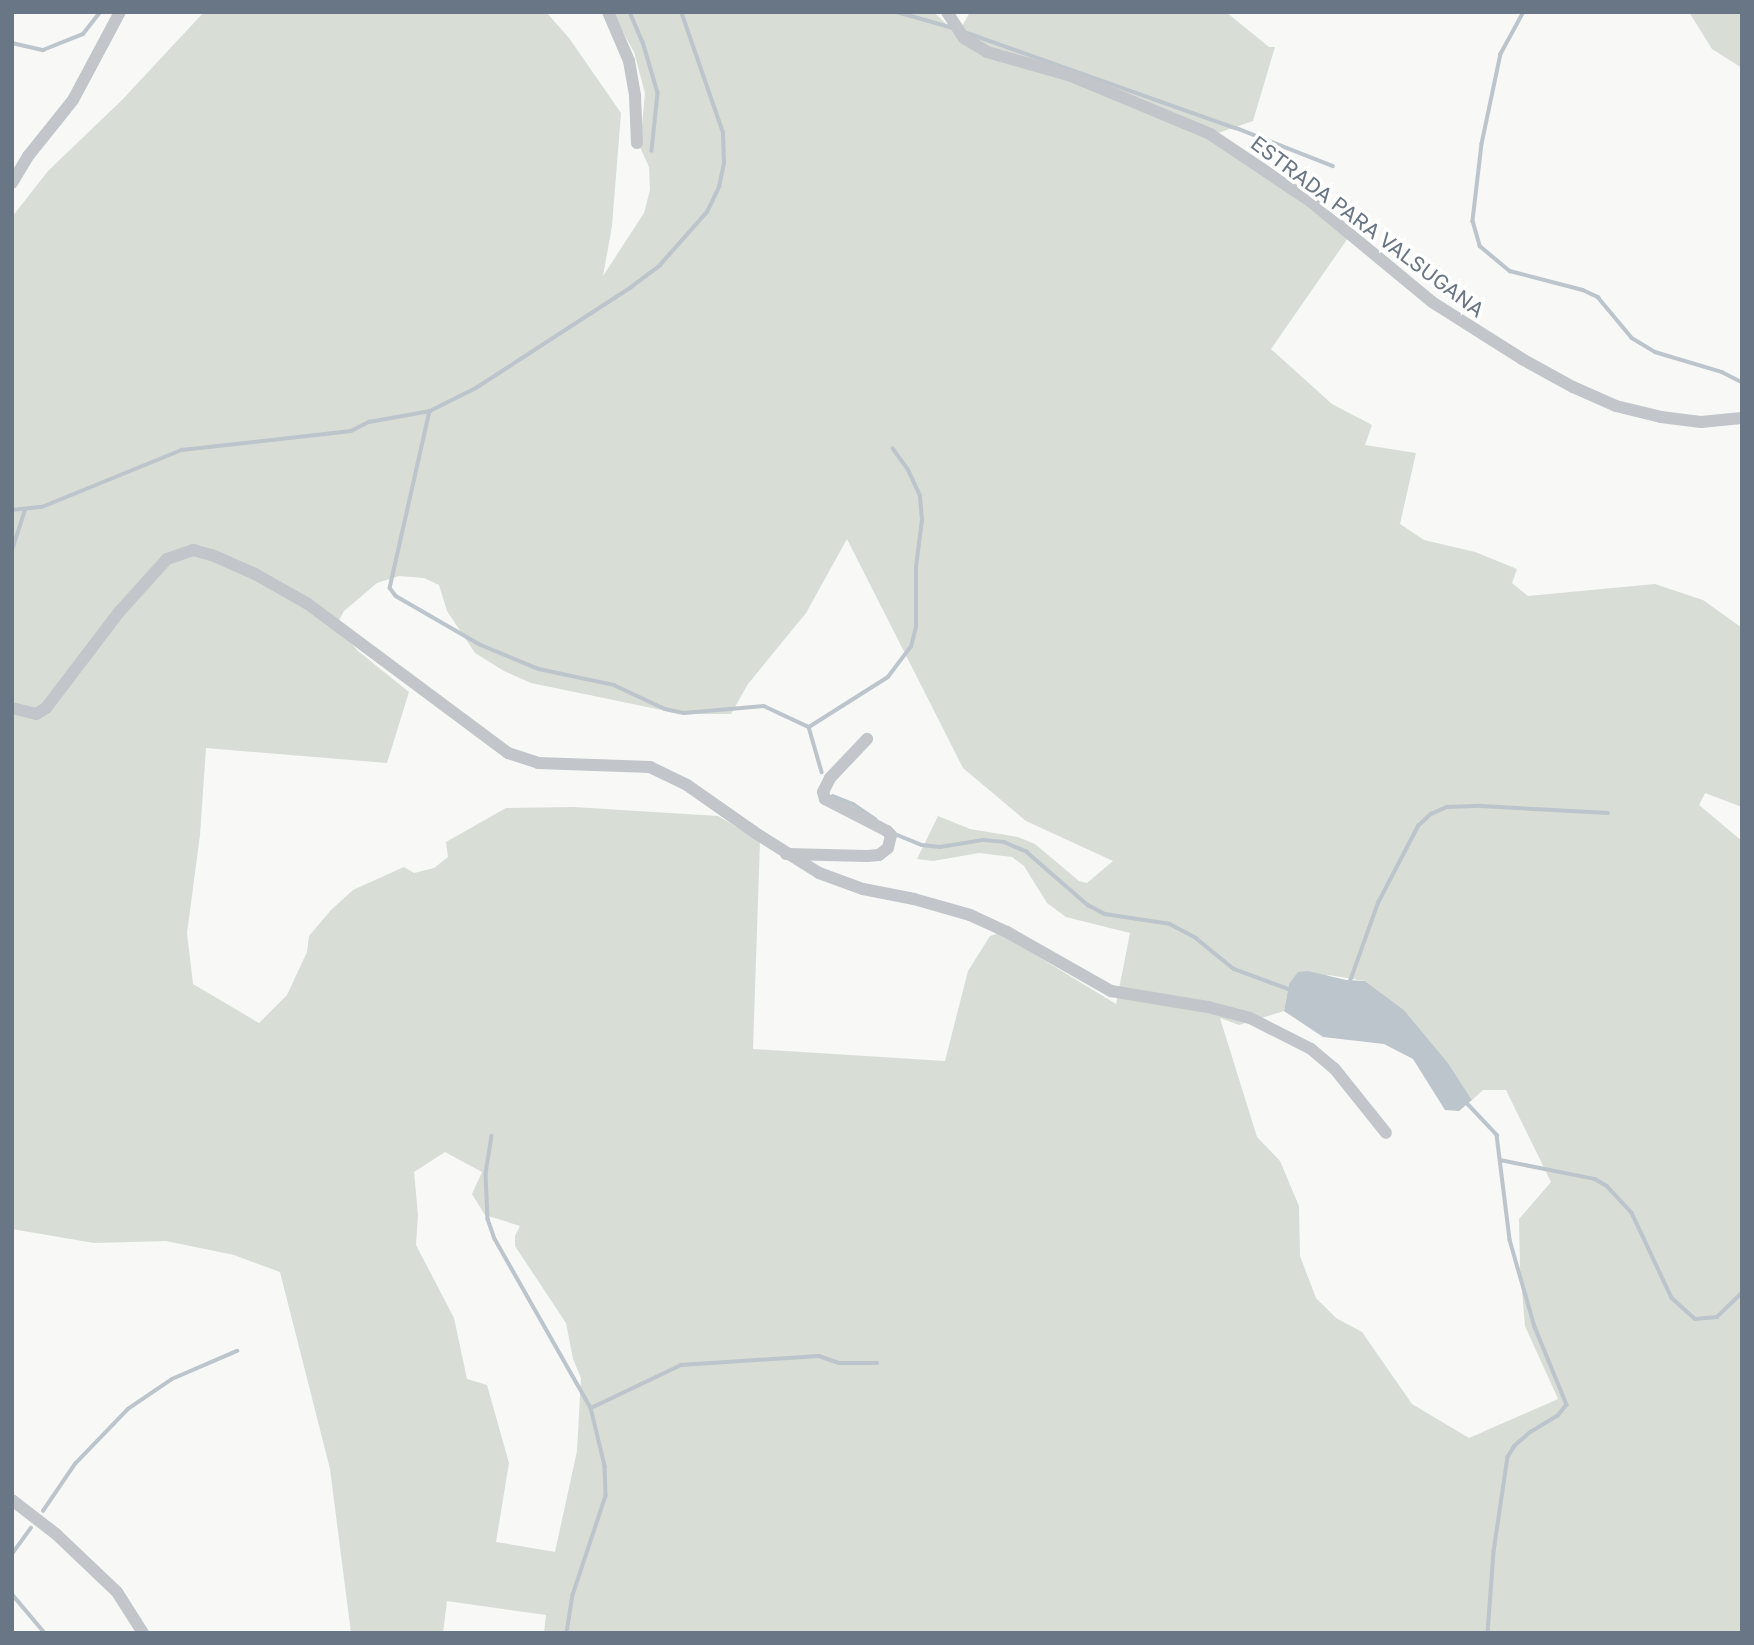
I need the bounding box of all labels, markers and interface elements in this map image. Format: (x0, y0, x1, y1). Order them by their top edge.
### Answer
street label: ESTRADA PARA VALSUGANA (1246, 130, 1490, 322)

